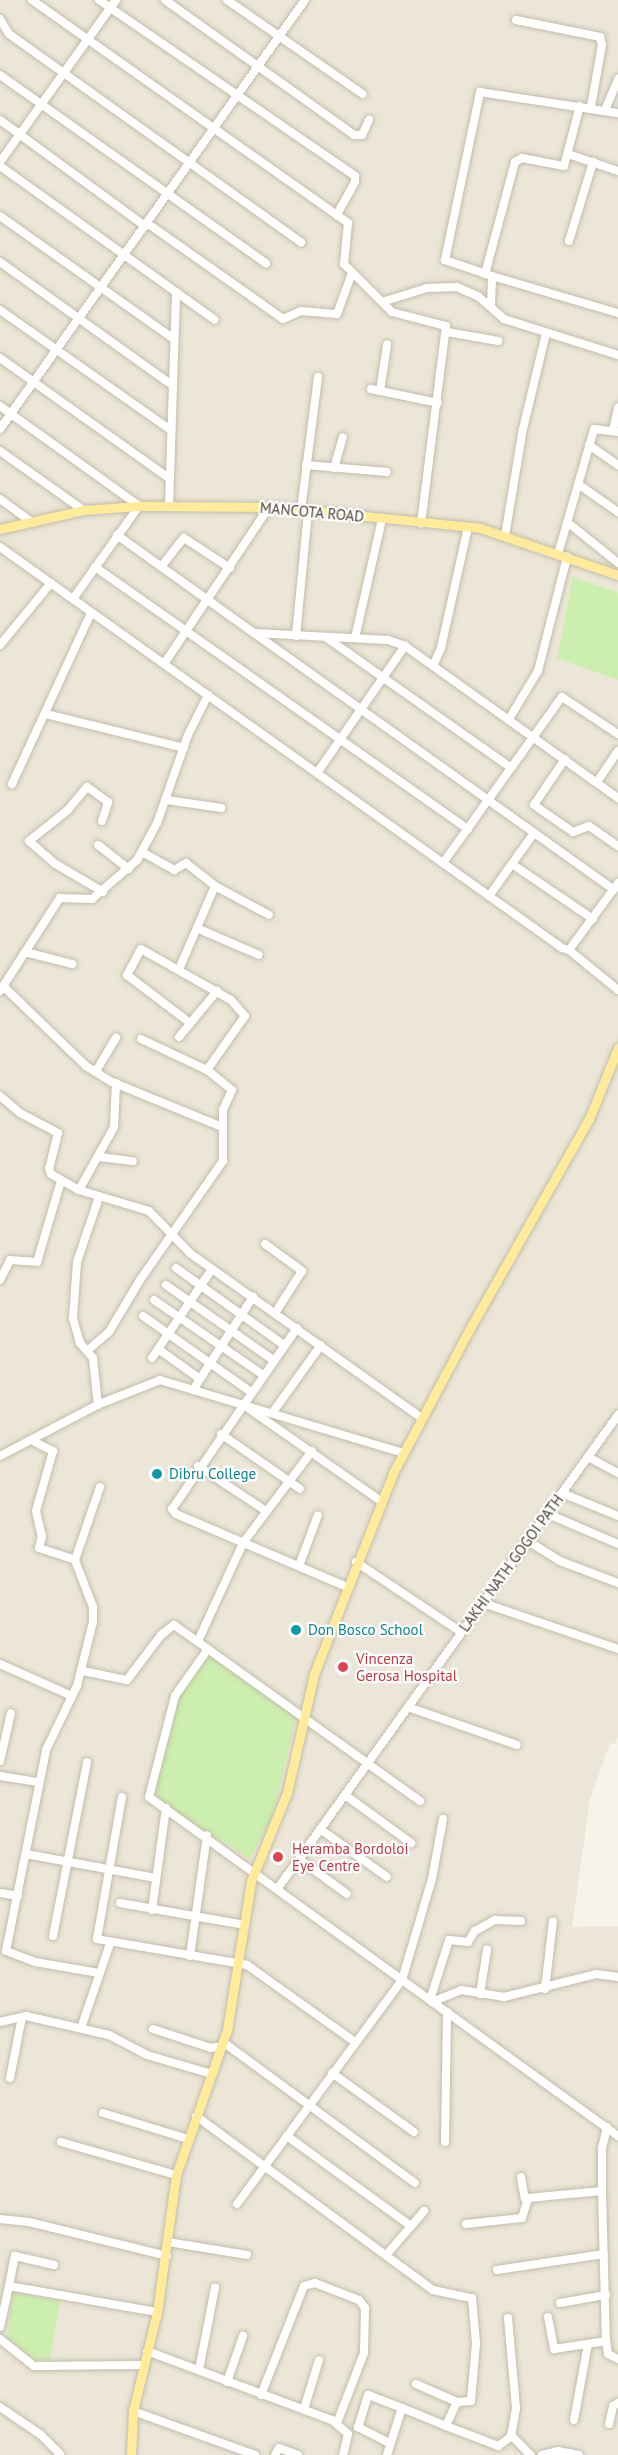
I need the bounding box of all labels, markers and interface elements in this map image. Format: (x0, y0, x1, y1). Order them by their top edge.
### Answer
street label: MANCOTA ROAD (259, 498, 365, 526)
place label: Dibru College (169, 1465, 256, 1483)
marker: Dibru College (150, 1467, 164, 1481)
street label: LAKHI NATH GOGOI PATH (455, 1491, 567, 1635)
place label: Don Bosco School (308, 1621, 423, 1639)
marker: Don Bosco School (289, 1623, 303, 1637)
place label: Vincenza Gerosa Hospital (356, 1649, 457, 1684)
marker: Vincenza Gerosa Hospital (334, 1658, 352, 1676)
place label: Heramba Bordoloi Eye Centre (292, 1839, 408, 1874)
marker: Heramba Bordoloi Eye Centre (269, 1848, 287, 1866)

